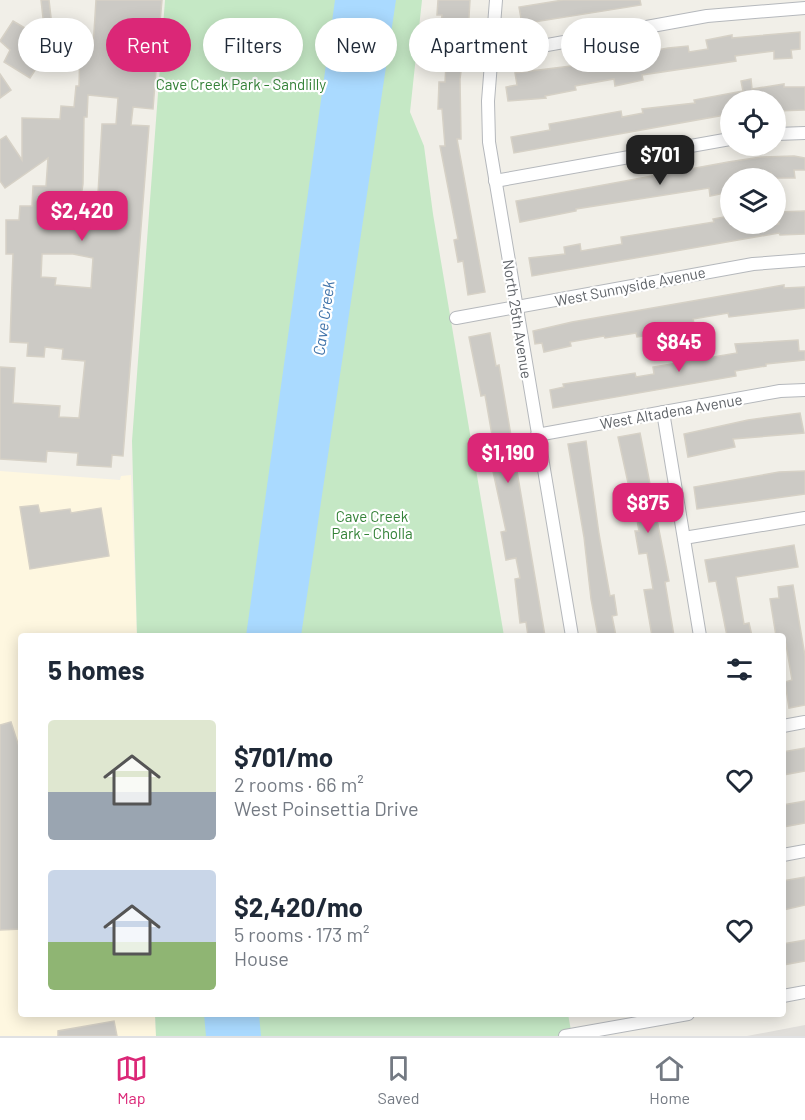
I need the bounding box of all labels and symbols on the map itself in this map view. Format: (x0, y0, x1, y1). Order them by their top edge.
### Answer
park label: Cave Creek Park - Sandlilly (156, 75, 326, 93)
pin: $701 (624, 135, 696, 186)
pin: $2,420 (33, 191, 131, 242)
street label: North 25th Avenue (500, 258, 536, 380)
street label: West Sunnyside Avenue (553, 263, 707, 309)
water label: Cave Creek (308, 279, 338, 357)
pin: $845 (643, 322, 715, 373)
street label: West Altadena Avenue (598, 390, 744, 432)
pin: $1,190 (459, 433, 557, 484)
pin: $875 (612, 483, 684, 534)
park label: Cave Creek Park - Cholla (331, 507, 413, 542)

